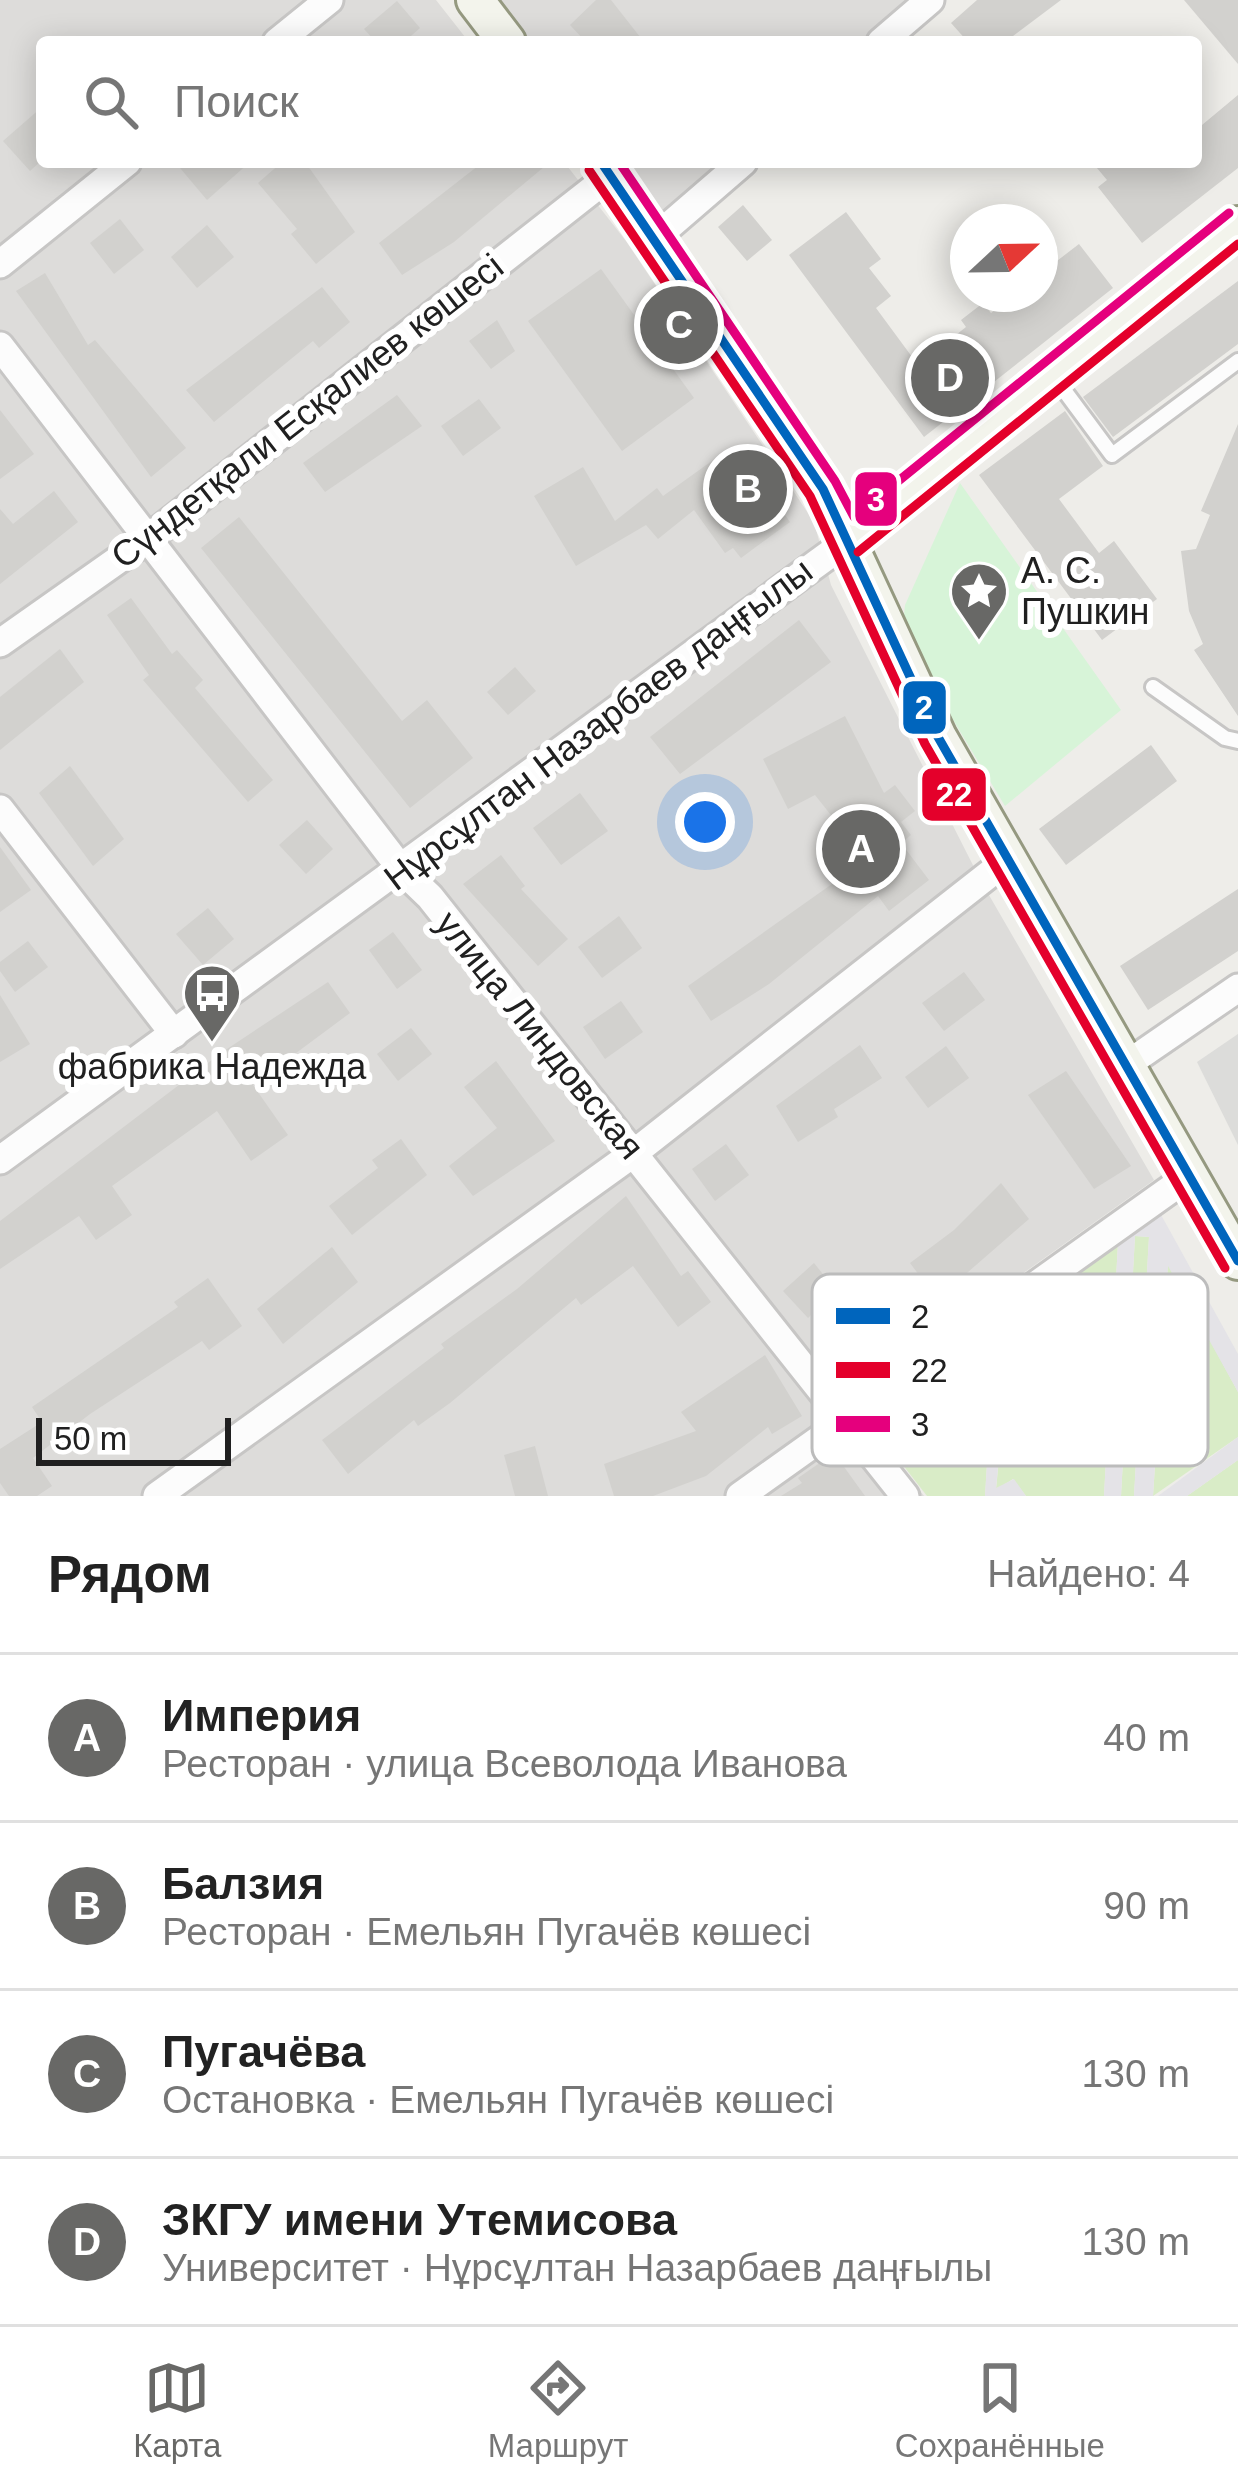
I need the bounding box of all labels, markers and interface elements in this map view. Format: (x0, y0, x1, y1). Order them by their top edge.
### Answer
search box (36, 36, 1202, 168)
icon: search (78, 69, 144, 135)
text: Поиск (174, 76, 299, 127)
north arrow (950, 204, 1058, 312)
street label: Сүндетқали Есқалиев көшесі (103, 245, 511, 577)
pin: C (640, 280, 718, 370)
pin: D (911, 333, 989, 423)
pin: B (709, 444, 787, 534)
line badge: 3 (853, 470, 899, 528)
text: 3 (867, 481, 885, 518)
street label: Нұрсұлтан Назарбаев даңғылы (376, 550, 820, 898)
place label: А. С. Пушкин (1021, 550, 1150, 632)
place icon: А. С. Пушкин (948, 560, 1010, 642)
line badge: 2 (901, 679, 948, 736)
text: 2 (915, 689, 933, 726)
line badge: 22 (920, 766, 988, 823)
text: 22 (936, 776, 972, 813)
your location (675, 792, 735, 852)
pin: A (822, 804, 900, 894)
street label: улица Линдовская (428, 903, 652, 1167)
bus stop icon: фабрика Надежда (181, 962, 243, 1044)
place label: фабрика Надежда (58, 1046, 367, 1087)
legend (812, 1274, 1208, 1466)
text: 2 (911, 1298, 929, 1335)
text: 22 (911, 1352, 948, 1389)
text: 3 (911, 1406, 929, 1443)
scale bar (36, 1412, 231, 1465)
text: 50 m (54, 1420, 127, 1457)
text: Рядом (48, 1546, 212, 1603)
text: Найдено: 4 (987, 1552, 1190, 1595)
text: Империя (162, 1690, 361, 1741)
text: A (73, 1716, 101, 1759)
text: 40 m (1103, 1716, 1190, 1759)
text: Ресторан · улица Всеволода Иванова (162, 1742, 847, 1785)
text: Балзия (162, 1858, 324, 1909)
text: B (73, 1884, 101, 1927)
text: 90 m (1103, 1884, 1190, 1927)
text: Ресторан · Емельян Пугачёв көшесі (162, 1910, 811, 1953)
text: Пугачёва (162, 2026, 365, 2077)
text: C (73, 2052, 101, 2095)
text: 130 m (1082, 2052, 1190, 2095)
text: Остановка · Емельян Пугачёв көшесі (162, 2078, 834, 2121)
text: ЗКГУ имени Утемисова (162, 2194, 677, 2245)
text: D (73, 2220, 101, 2263)
text: 130 m (1082, 2220, 1190, 2263)
text: Университет · Нұрсұлтан Назарбаев даңғылы (162, 2246, 992, 2289)
tab: Карта (133, 2355, 221, 2465)
tab: Маршрут (488, 2355, 628, 2465)
tab: Сохранённые (895, 2355, 1105, 2465)

